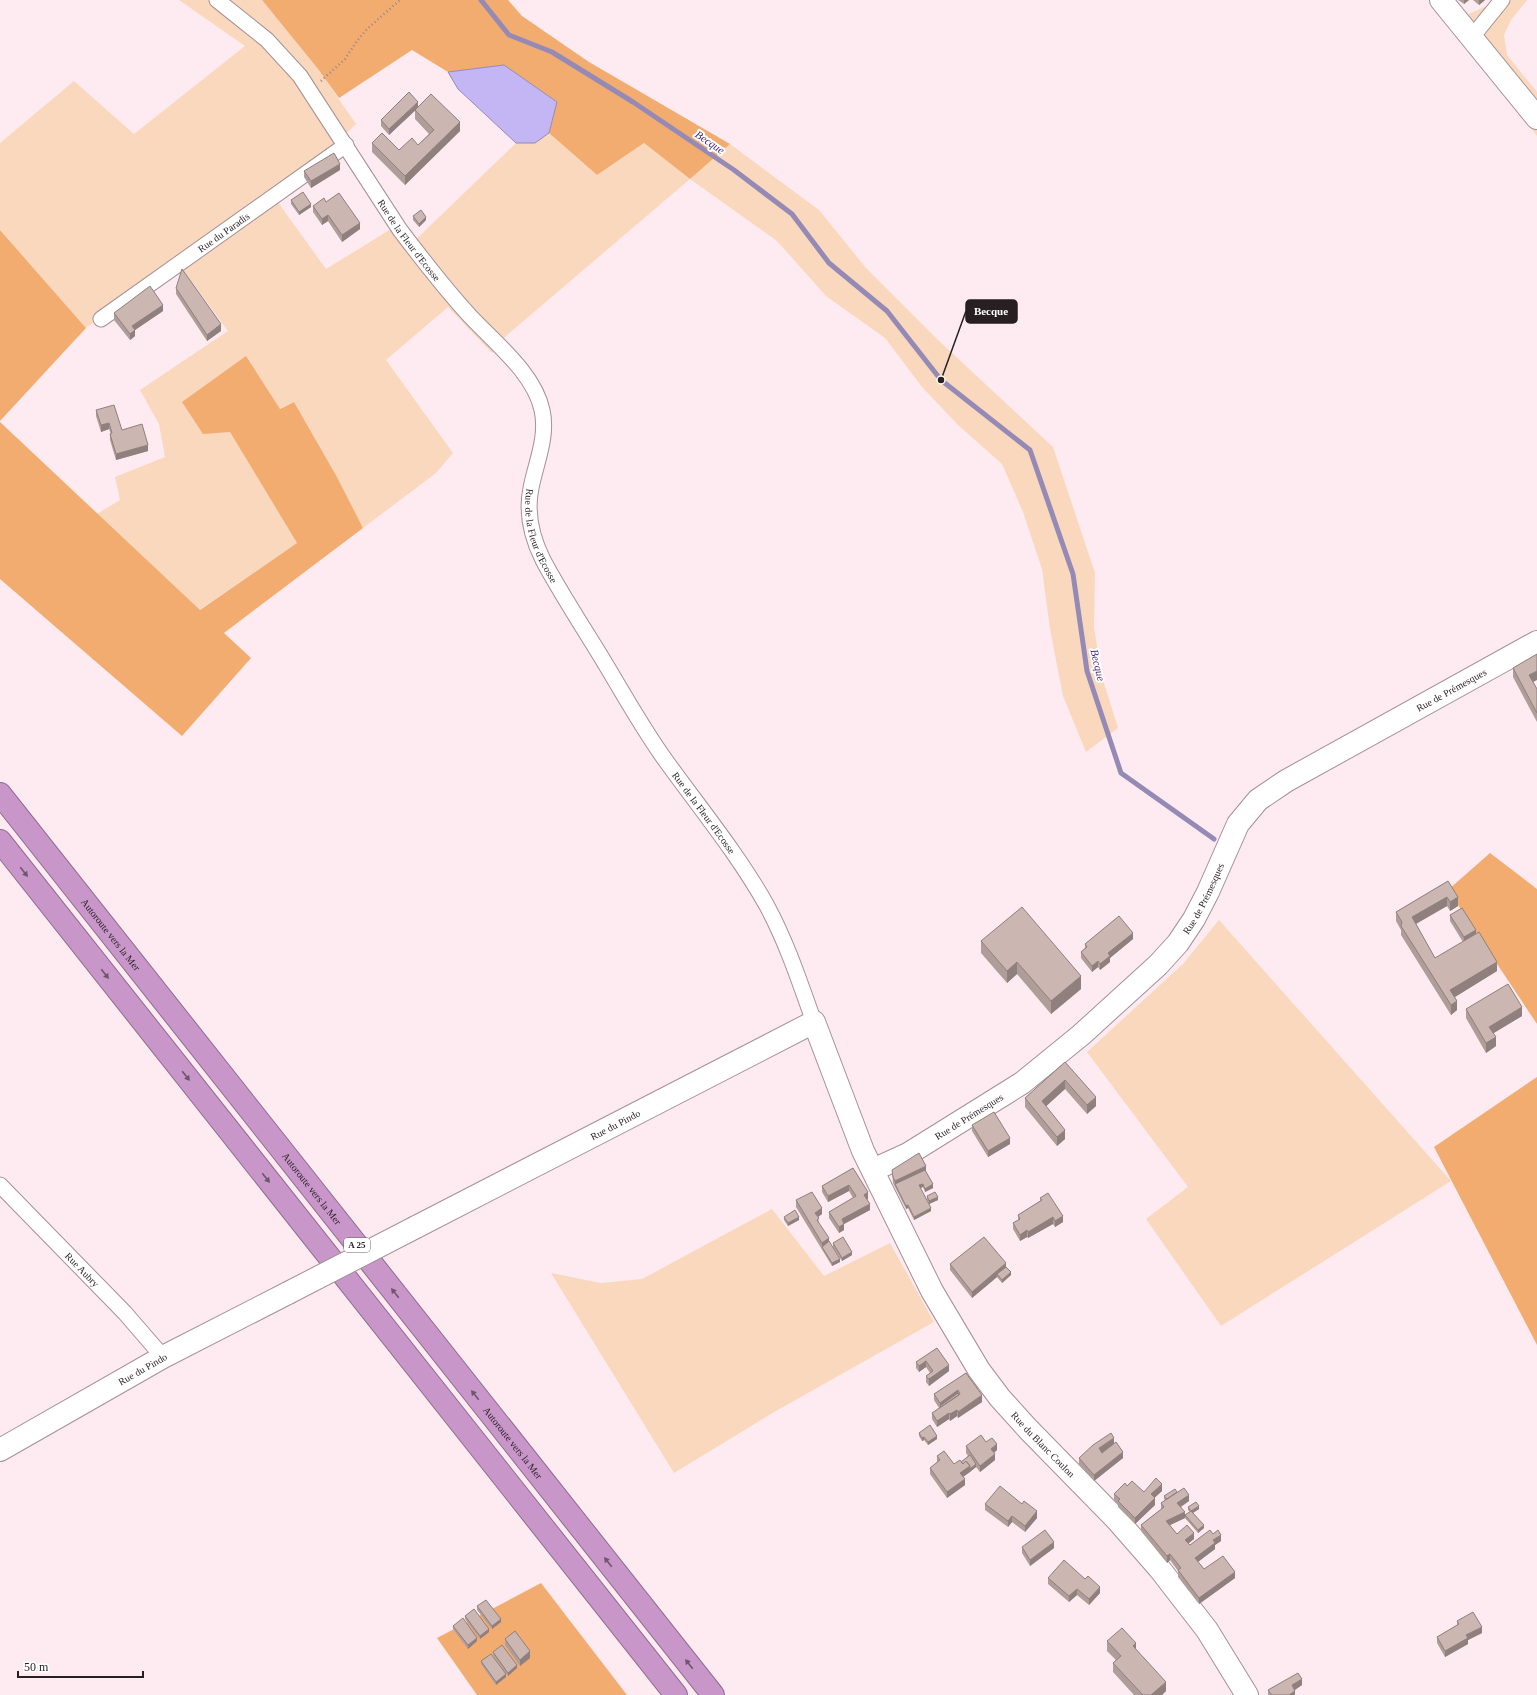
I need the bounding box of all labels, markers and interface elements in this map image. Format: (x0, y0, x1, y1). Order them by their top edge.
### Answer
water label: Becque (693, 128, 727, 156)
street label: Rue de la Fleur d'Ecosse (376, 197, 443, 283)
street label: Rue du Paradis (195, 210, 251, 254)
callout: Becque (966, 300, 1017, 323)
text: Becque (974, 305, 1008, 317)
street label: Rue de la Fleur d'Ecosse (524, 488, 560, 585)
water label: Becque (1089, 648, 1108, 682)
street label: Rue de Prémesques (1414, 666, 1488, 713)
street label: Rue de la Fleur d'Ecosse (670, 770, 738, 856)
street label: Rue de Prémesques (1180, 861, 1226, 936)
one-way arrow (20, 867, 29, 877)
street label: Autoroute vers la Mer (79, 896, 143, 973)
one-way arrow (101, 968, 109, 979)
one-way arrow (181, 1070, 190, 1081)
street label: Rue de Prémesques (933, 1091, 1005, 1142)
street label: Rue du Pindo (588, 1107, 642, 1142)
street label: Autoroute vers la Mer (280, 1150, 344, 1227)
one-way arrow (262, 1172, 271, 1183)
road number: A 25 (344, 1238, 370, 1252)
street label: Rue Aubry (63, 1250, 102, 1289)
one-way arrow (390, 1287, 399, 1298)
street label: Rue du Pindo (116, 1350, 169, 1387)
one-way arrow (471, 1389, 480, 1400)
street label: Autoroute vers la Mer (481, 1404, 545, 1481)
street label: Rue du Blanc Coulon (1009, 1409, 1077, 1479)
one-way arrow (604, 1557, 613, 1568)
scale bar (18, 1653, 143, 1679)
one-way arrow (684, 1659, 693, 1670)
text: 50 m (24, 1660, 49, 1674)

